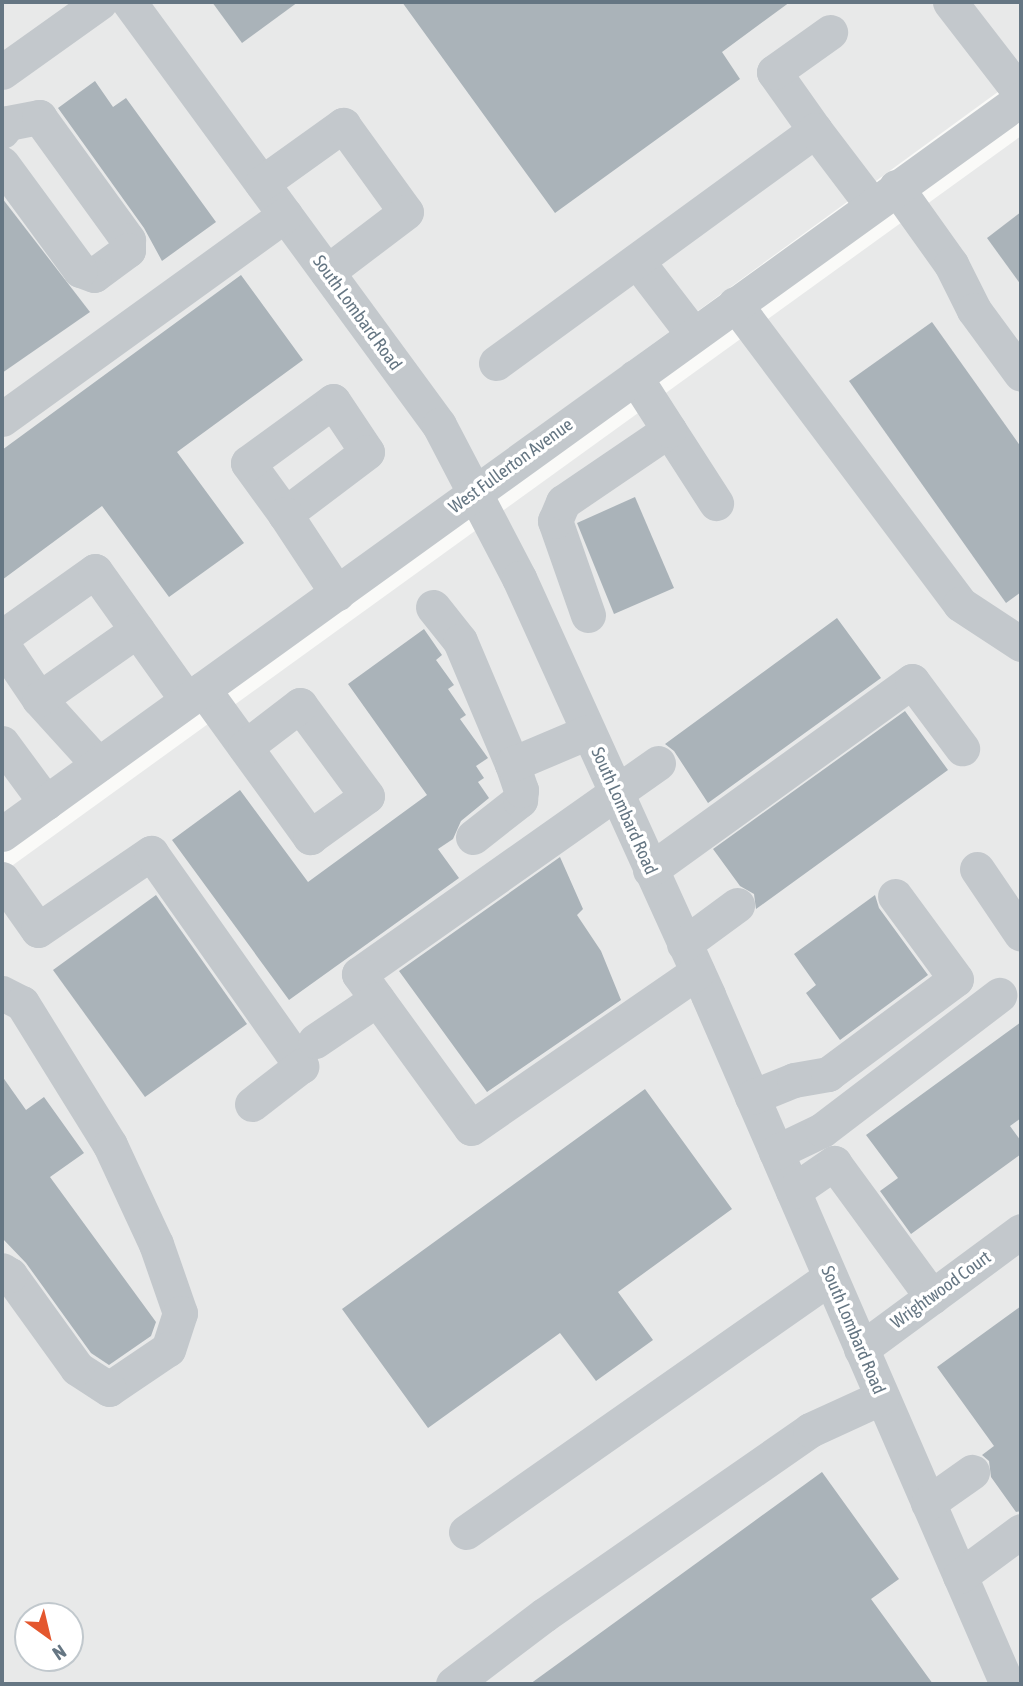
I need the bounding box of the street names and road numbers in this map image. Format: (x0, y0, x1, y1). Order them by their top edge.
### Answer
street label: South Lombard Road (308, 251, 406, 375)
street label: West Fullerton Avenue (445, 414, 577, 518)
street label: South Lombard Road (586, 744, 662, 878)
street label: Wrightwood Court (887, 1247, 995, 1333)
street label: South Lombard Road (816, 1263, 890, 1397)

